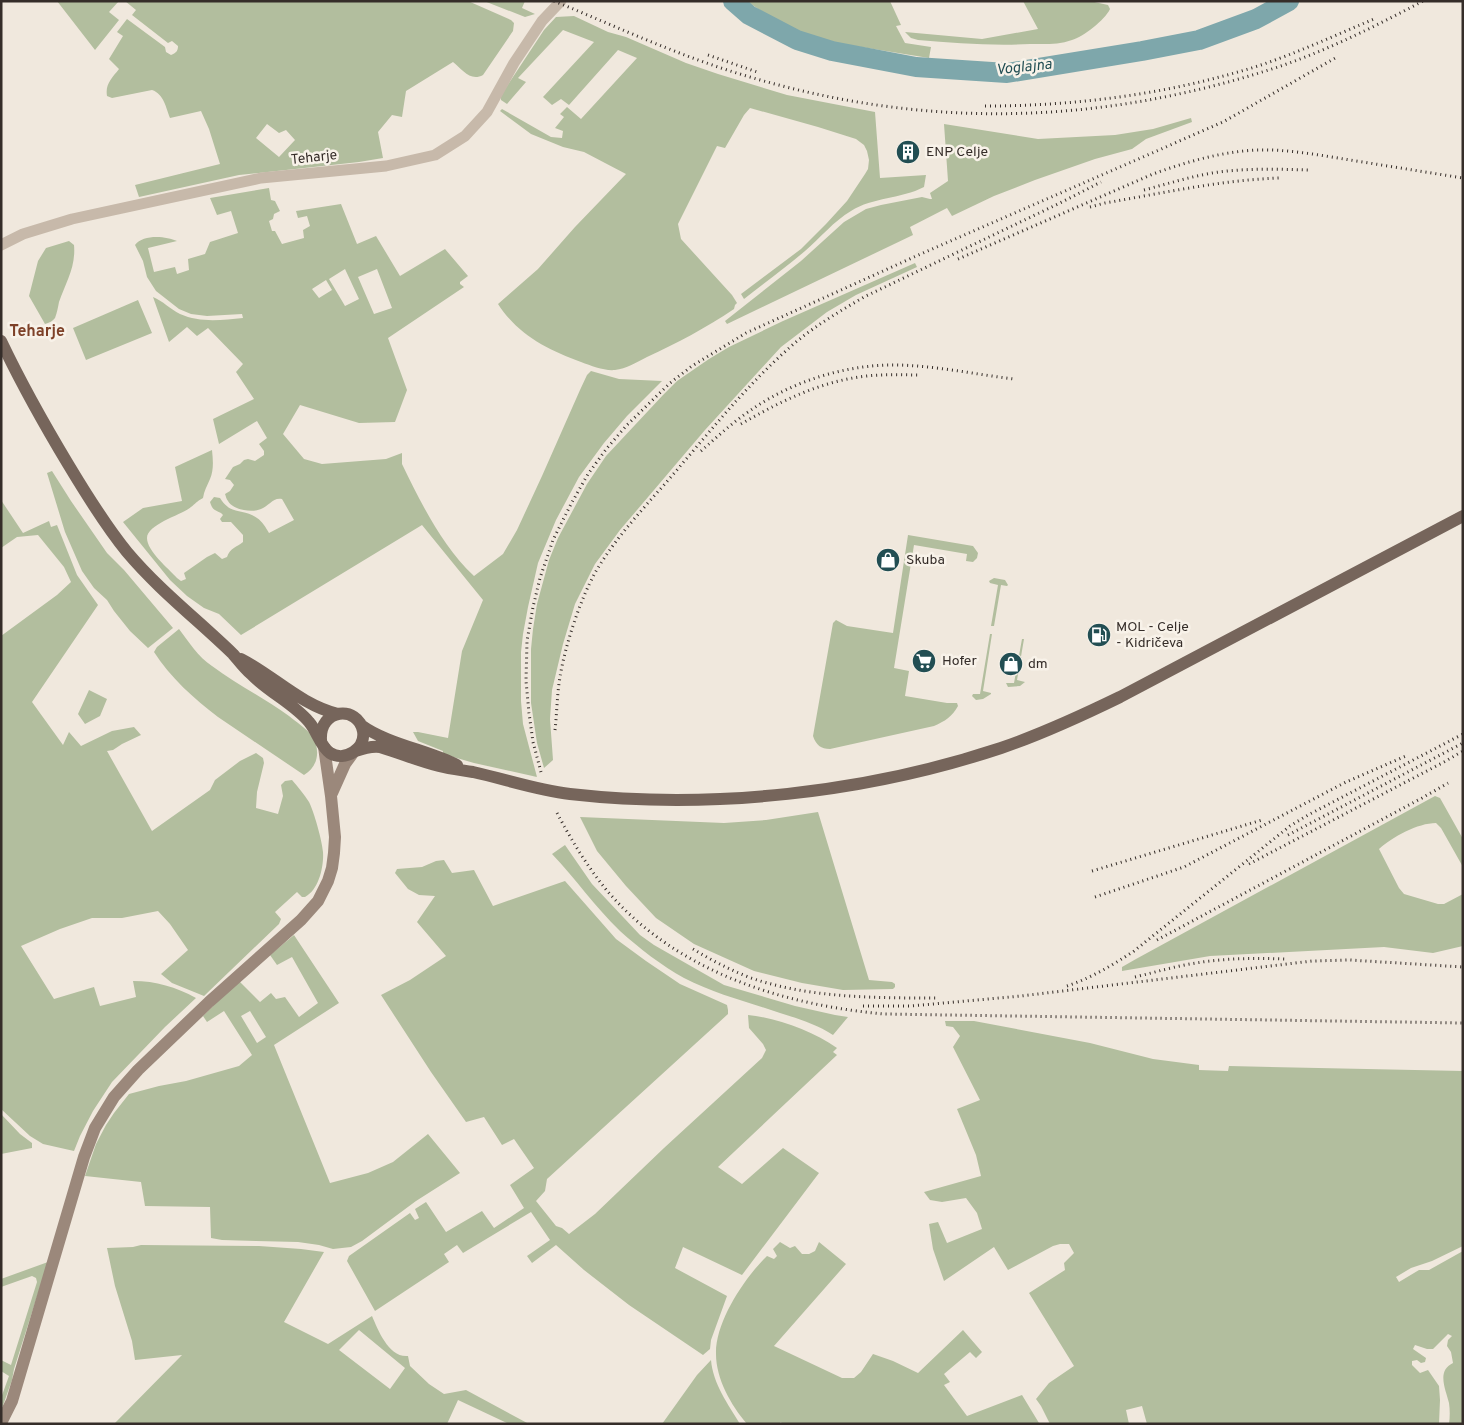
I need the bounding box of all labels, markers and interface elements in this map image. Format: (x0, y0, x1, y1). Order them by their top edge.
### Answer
water label: Voglajna (995, 56, 1053, 80)
building icon: ENP Celje (895, 139, 921, 165)
place label: ENP Celje (926, 144, 988, 161)
street label: Teharje (290, 147, 338, 169)
district label: Teharje (9, 322, 65, 342)
shop icon: Skuba (875, 547, 901, 573)
place label: Skuba (906, 552, 945, 569)
place label: MOL - Celje - Kidričeva (1116, 619, 1189, 652)
fuel station icon: MOL - Celje - Kidričeva (1086, 622, 1112, 648)
supermarket icon: Hofer (911, 648, 937, 674)
shop icon: dm (998, 651, 1024, 677)
place label: Hofer (942, 653, 977, 670)
place label: dm (1028, 656, 1048, 673)

